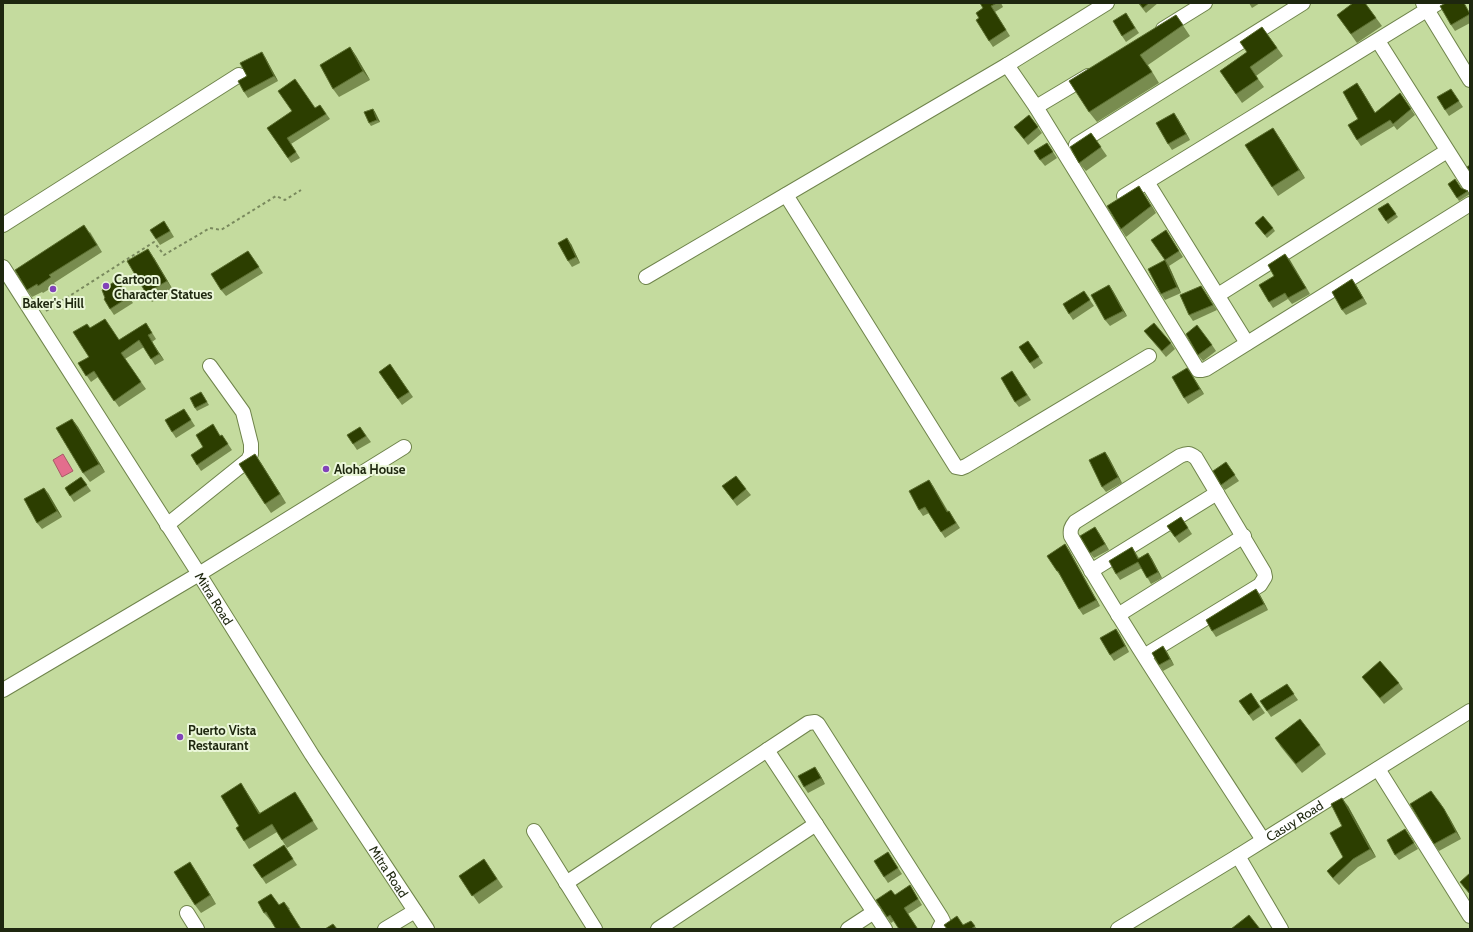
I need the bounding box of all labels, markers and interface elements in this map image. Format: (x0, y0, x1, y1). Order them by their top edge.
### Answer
place label: Cartoon Character Statues (114, 271, 213, 302)
marker: Cartoon Character Statues (101, 281, 111, 291)
marker: Baker's Hill (48, 284, 58, 294)
place label: Baker's Hill (22, 295, 84, 311)
place label: Aloha House (334, 461, 406, 477)
marker: Aloha House (321, 464, 331, 474)
street label: Mitra Road (192, 569, 237, 628)
place label: Puerto Vista Restaurant (188, 722, 257, 753)
marker: Puerto Vista Restaurant (175, 732, 185, 742)
street label: Casuy Road (1263, 797, 1326, 845)
street label: Mitra Road (366, 842, 412, 900)

